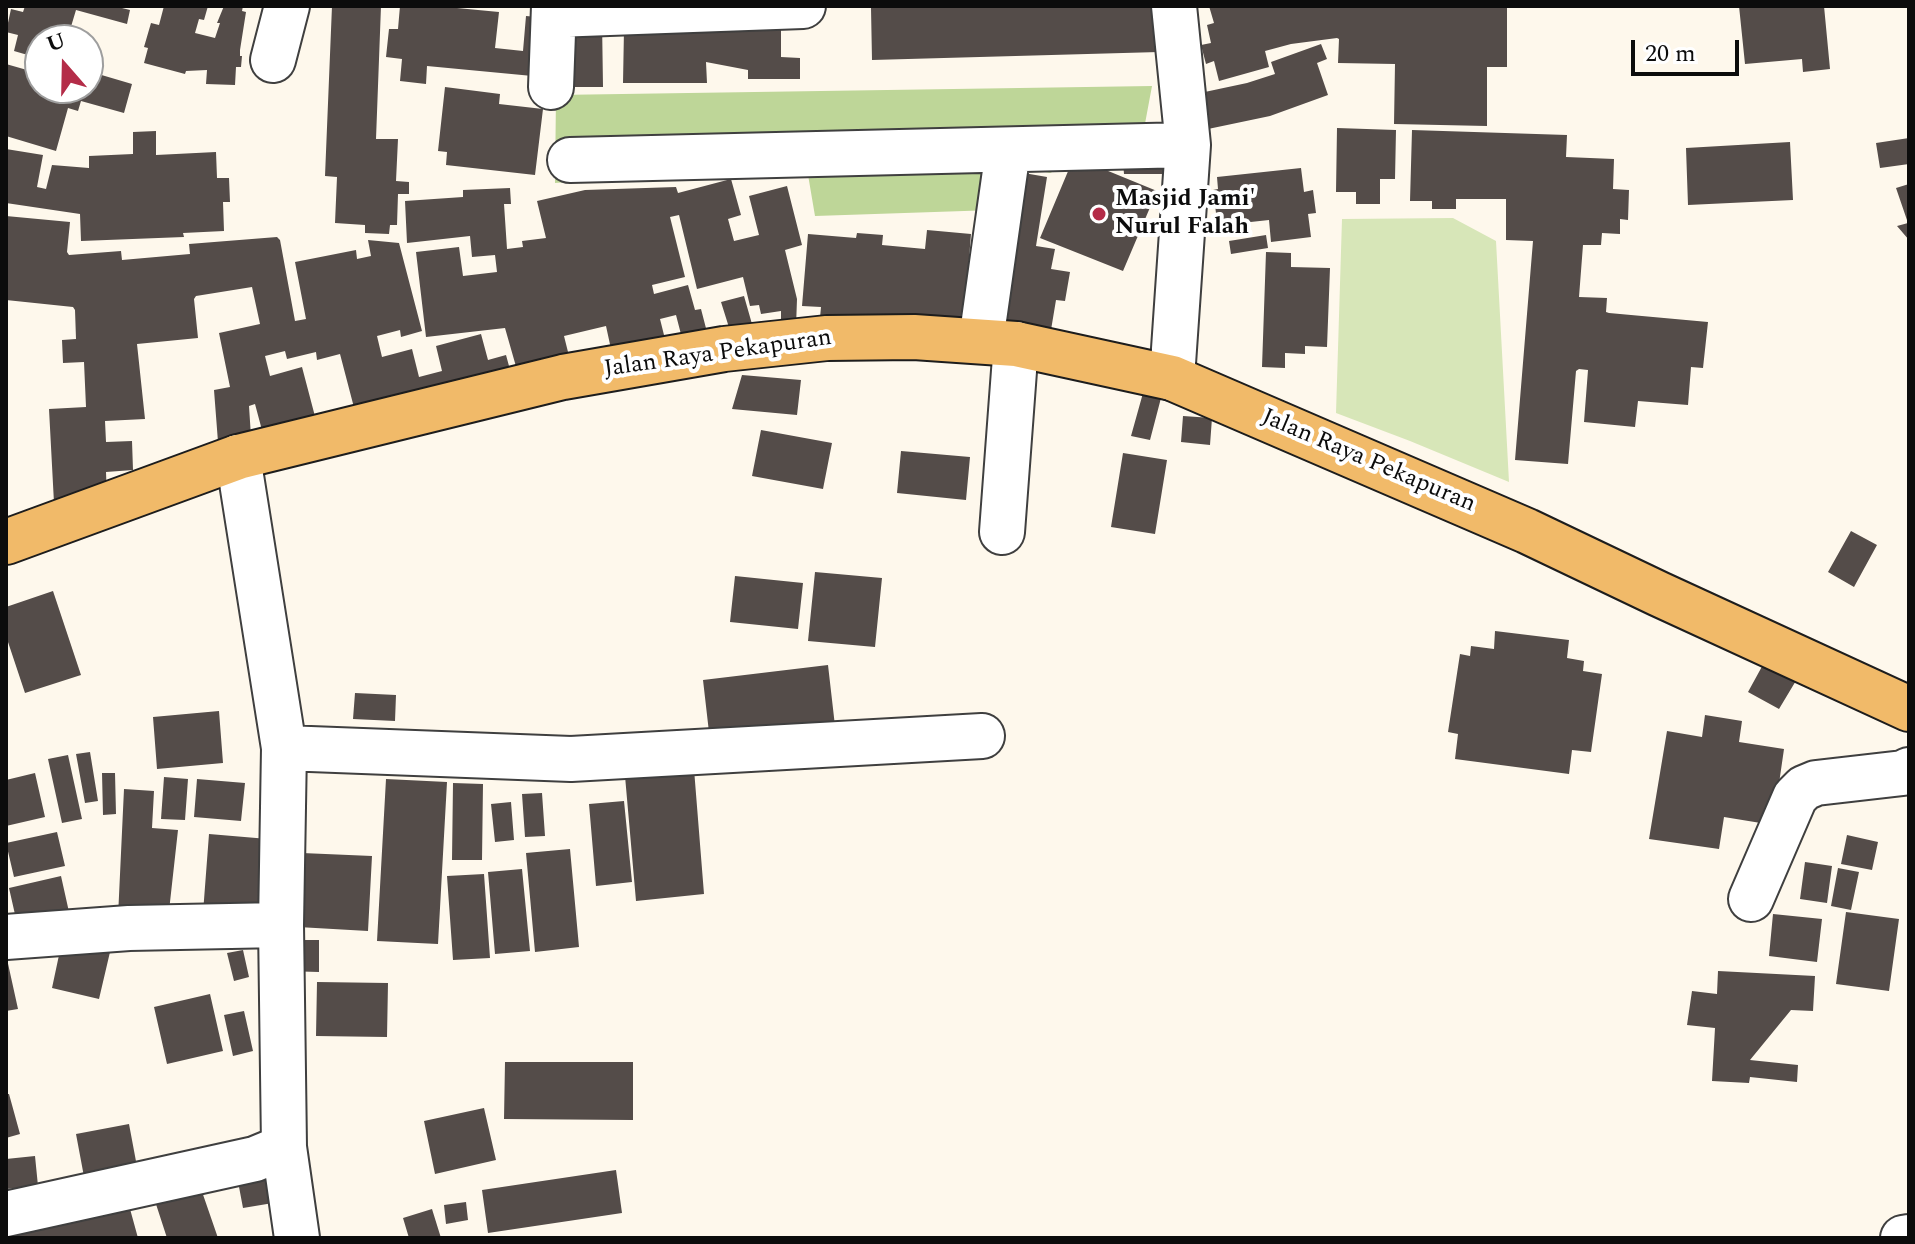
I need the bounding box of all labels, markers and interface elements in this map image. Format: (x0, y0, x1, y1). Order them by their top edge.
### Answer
north arrow (24, 24, 104, 104)
text: U (42, 24, 71, 62)
scale bar (1635, 24, 1743, 74)
text: 20 m (1645, 36, 1696, 72)
place label: Masjid Jami' Nurul Falah (1115, 186, 1255, 242)
marker: Masjid Jami' Nurul Falah (1090, 205, 1108, 223)
street label: Jalan Raya Pekapuran (602, 325, 834, 385)
street label: Jalan Raya Pekapuran (1257, 404, 1479, 520)

